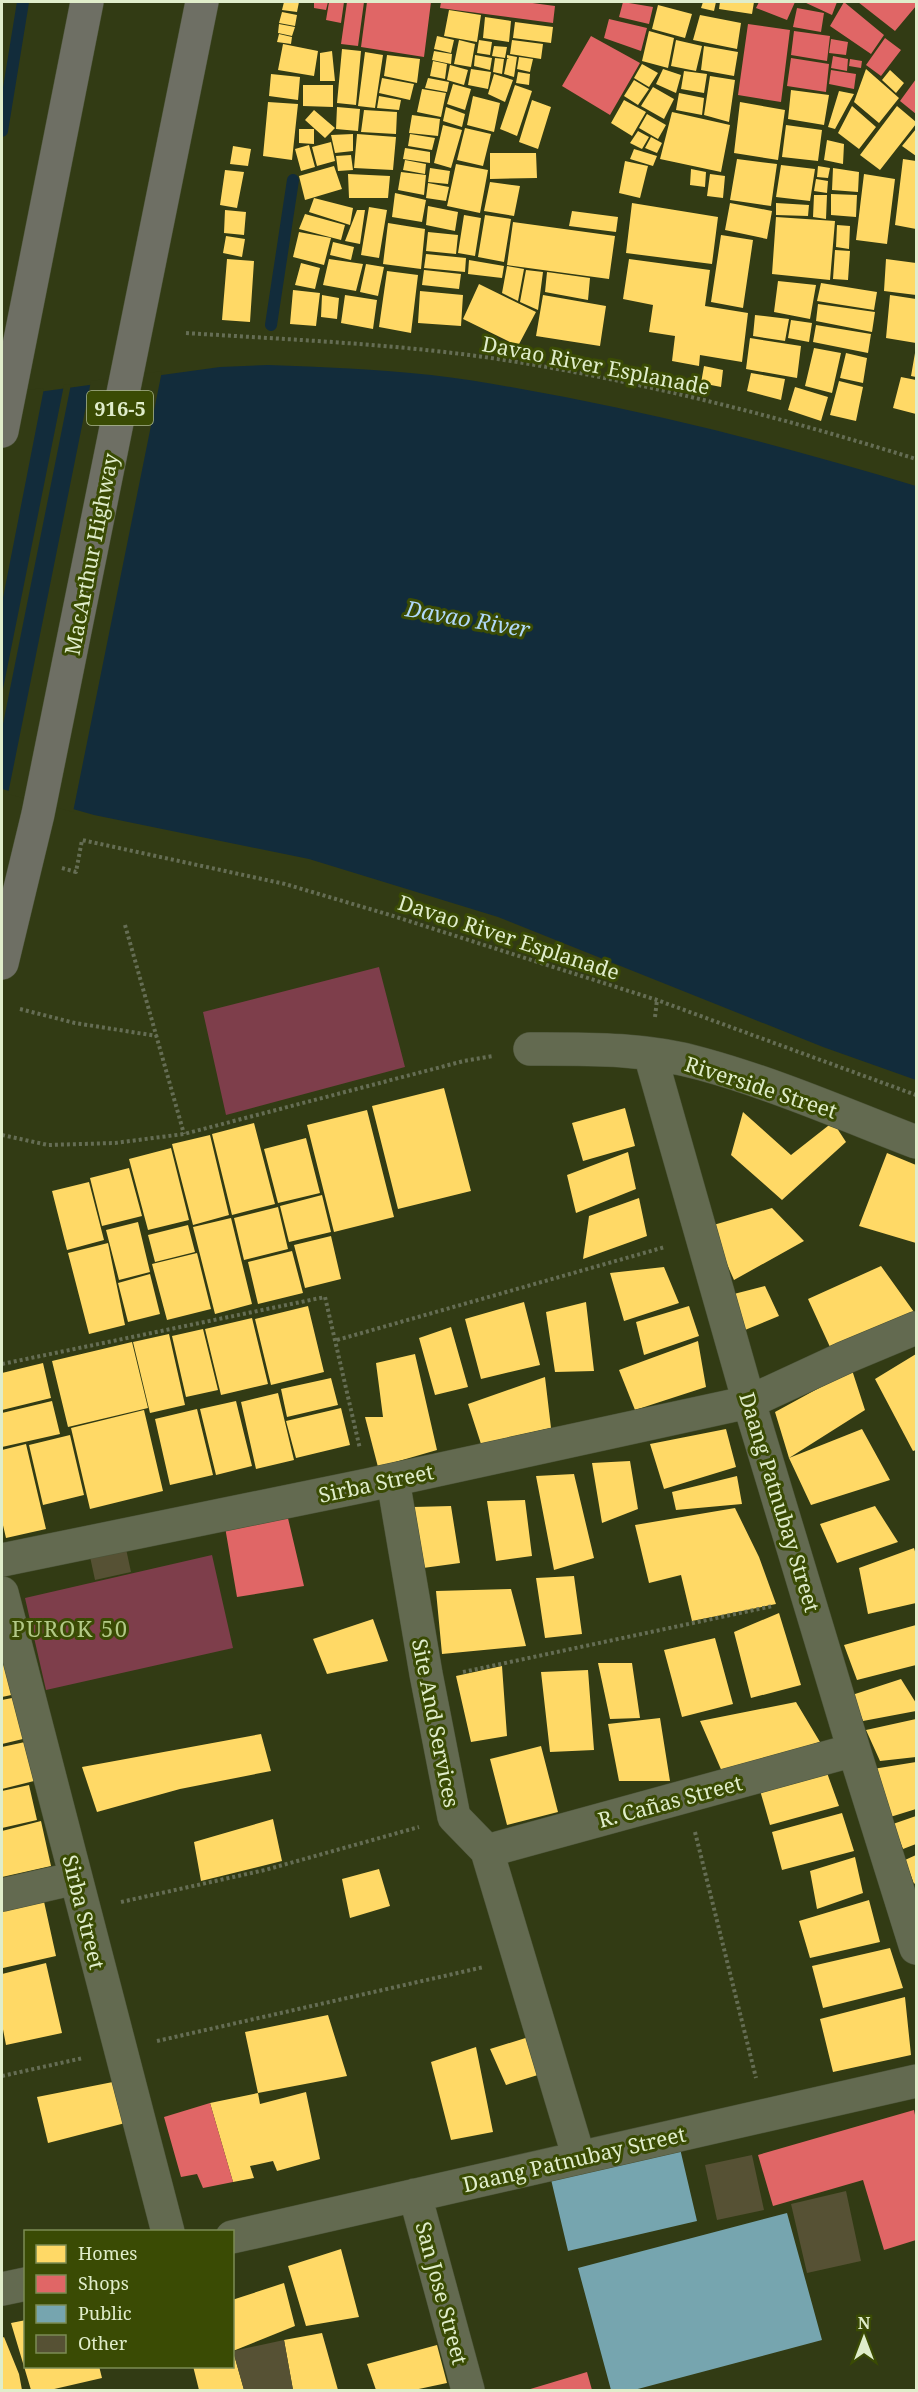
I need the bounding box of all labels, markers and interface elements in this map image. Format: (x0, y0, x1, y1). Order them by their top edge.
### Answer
street label: Davao River Esplanade (480, 329, 712, 401)
road number: 916-5 (87, 391, 153, 425)
street label: MacArthur Highway (58, 450, 124, 657)
water label: Davao River (402, 592, 533, 644)
street label: Davao River Esplanade (395, 888, 623, 986)
street label: Riverside Street (681, 1049, 841, 1125)
street label: Daang Patnubay Street (733, 1389, 827, 1615)
street label: Sirba Street (316, 1457, 436, 1509)
district label: PUROK 50 (11, 1613, 129, 1643)
street label: Site And Services (406, 1636, 466, 1810)
street label: R. Cañas Street (595, 1768, 745, 1834)
street label: Sirba Street (56, 1852, 112, 1972)
street label: Daang Patnubay Street (460, 2120, 688, 2198)
street label: San Jose Street (410, 2219, 474, 2367)
legend (24, 2230, 234, 2368)
text: Homes (78, 2241, 137, 2265)
text: Shops (78, 2271, 129, 2295)
text: Public (78, 2301, 132, 2325)
north arrow (834, 2308, 894, 2368)
text: N (858, 2312, 871, 2334)
text: Other (78, 2331, 128, 2355)

